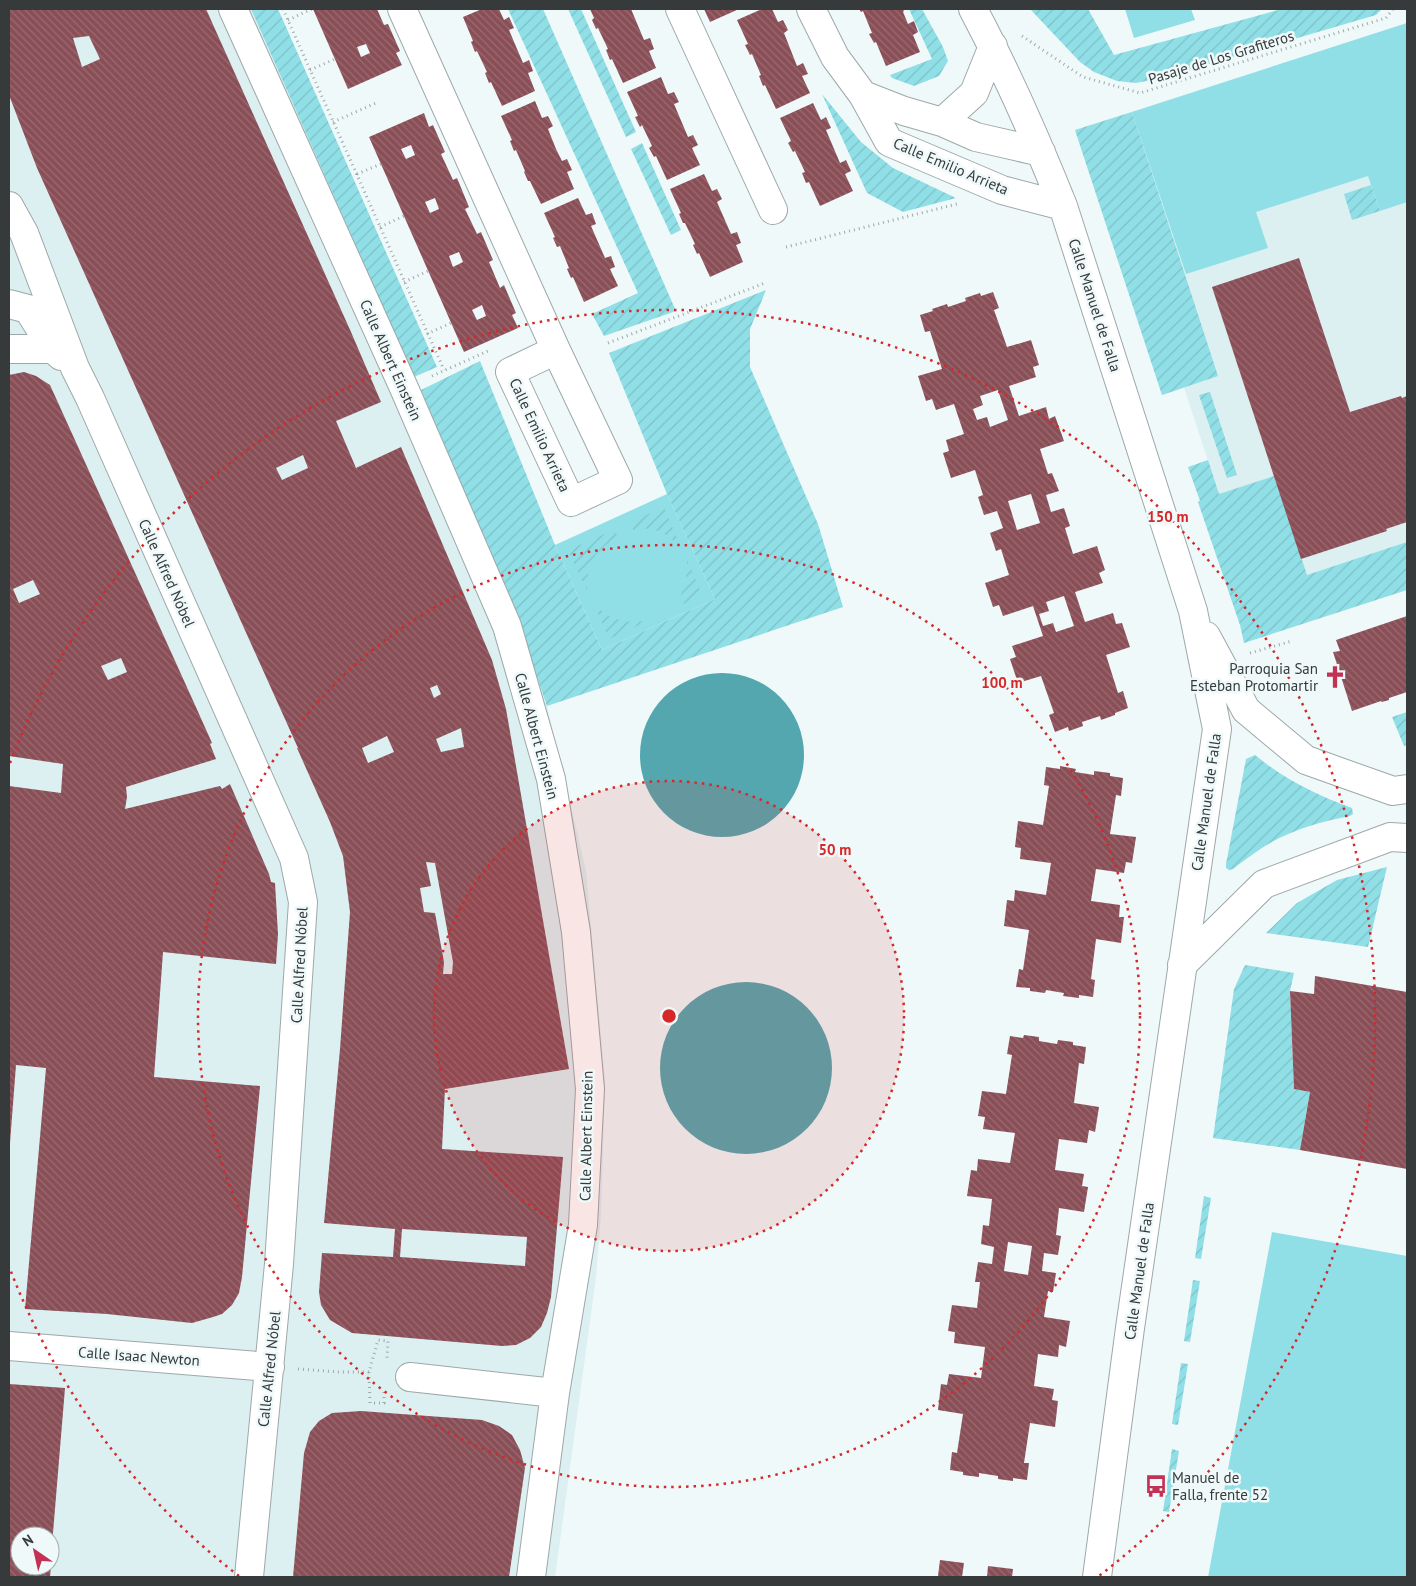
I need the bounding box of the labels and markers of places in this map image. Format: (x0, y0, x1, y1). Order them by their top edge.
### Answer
place label: Parroquia San Esteban Protomartir (1190, 659, 1318, 695)
church icon: Parroquia San Esteban Protomartir (1322, 664, 1348, 690)
centre of rings (660, 1007, 678, 1025)
place label: Manuel de Falla, frente 52 (1172, 1468, 1268, 1504)
bus stop icon: Manuel de Falla, frente 52 (1143, 1473, 1169, 1499)

